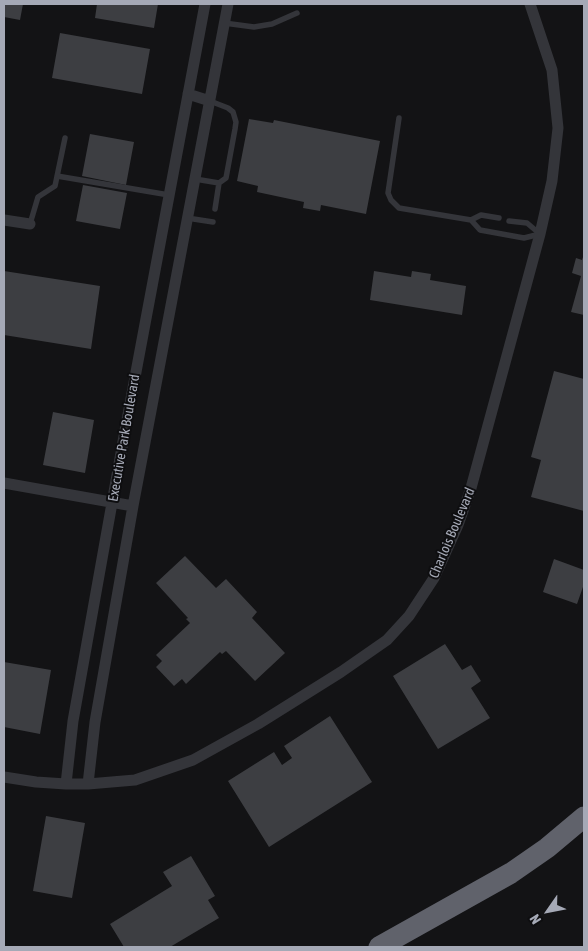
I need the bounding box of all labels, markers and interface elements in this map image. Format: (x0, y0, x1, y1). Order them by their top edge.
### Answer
street label: Executive Park Boulevard (105, 373, 143, 503)
street label: Charlois Boulevard (425, 485, 479, 581)
north arrow (523, 886, 573, 936)
text: N (526, 911, 544, 927)

